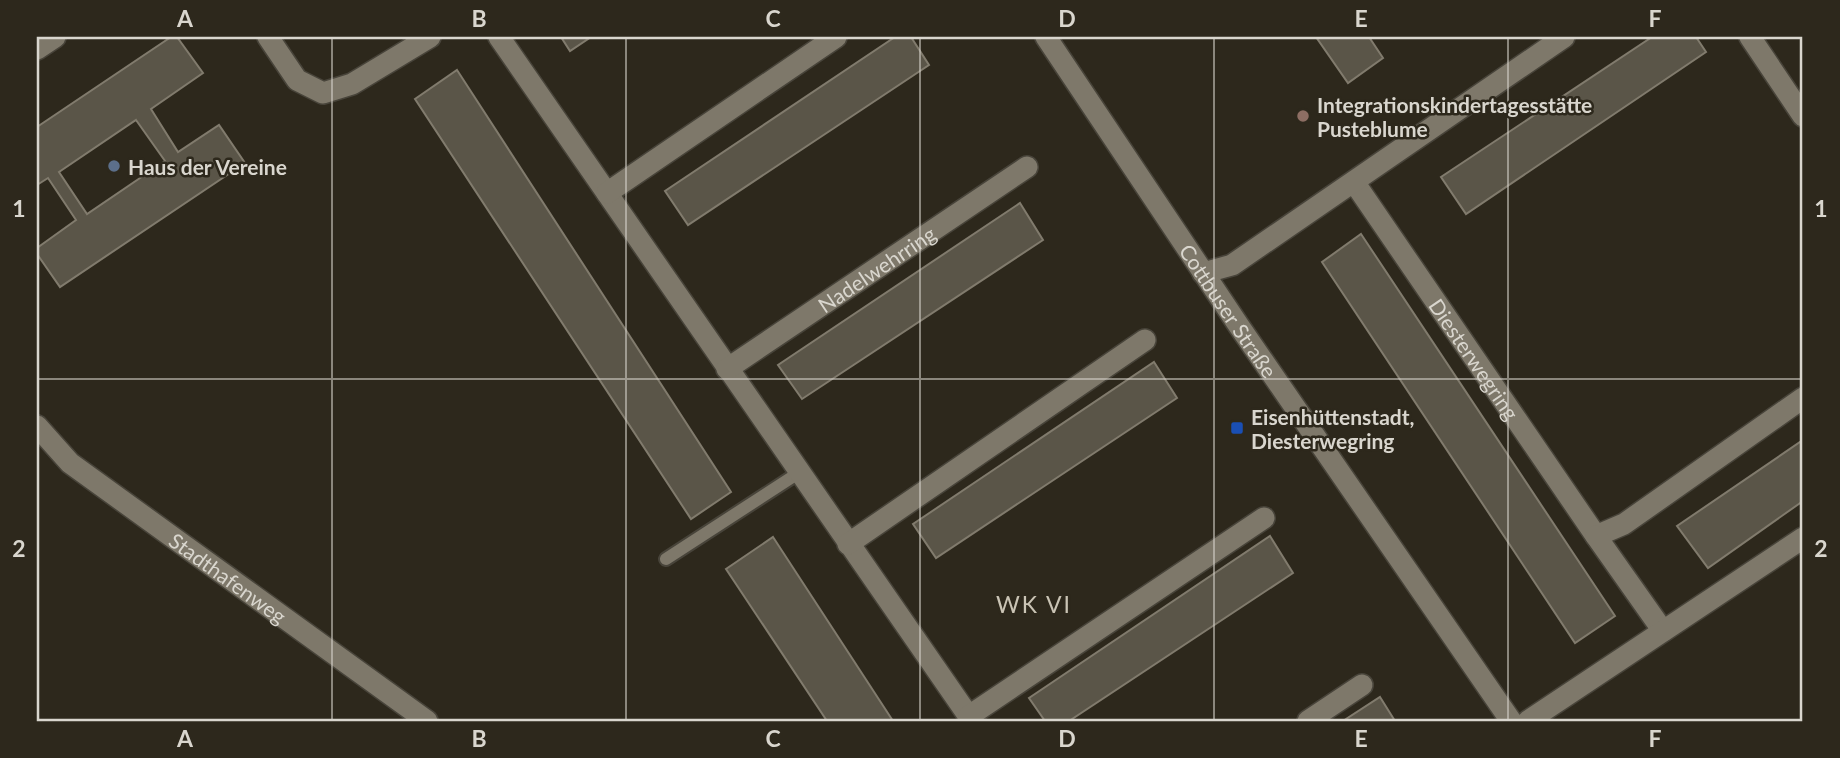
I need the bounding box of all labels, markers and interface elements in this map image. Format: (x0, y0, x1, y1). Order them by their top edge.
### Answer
text: A (176, 4, 194, 32)
text: B (471, 4, 487, 32)
text: C (765, 4, 781, 32)
text: D (1058, 4, 1076, 32)
text: E (1354, 4, 1368, 32)
text: F (1648, 4, 1662, 32)
place label: Integrationskindertagesstätte Pusteblume (1317, 92, 1592, 141)
marker: Integrationskindertagesstätte Pusteblume (1295, 108, 1311, 124)
place label: Haus der Vereine (128, 154, 287, 179)
marker: Haus der Vereine (106, 158, 122, 174)
text: 1 (12, 194, 26, 222)
text: 1 (1814, 194, 1828, 222)
street label: Nadelwehrring (813, 220, 940, 317)
street label: Cottbuser Straße (1175, 239, 1283, 382)
street label: Diesterwegring (1425, 293, 1525, 424)
place label: Eisenhüttenstadt, Diesterwegring (1251, 404, 1415, 453)
marker: Eisenhüttenstadt, Diesterwegring (1229, 420, 1245, 436)
street label: Stadthafenweg (165, 527, 292, 628)
text: 2 (12, 534, 26, 562)
text: 2 (1814, 534, 1828, 562)
district label: WK VI (996, 590, 1072, 618)
text: A (176, 724, 194, 752)
text: B (471, 724, 487, 752)
text: C (765, 724, 781, 752)
text: D (1058, 724, 1076, 752)
text: E (1354, 724, 1368, 752)
text: F (1648, 724, 1662, 752)

